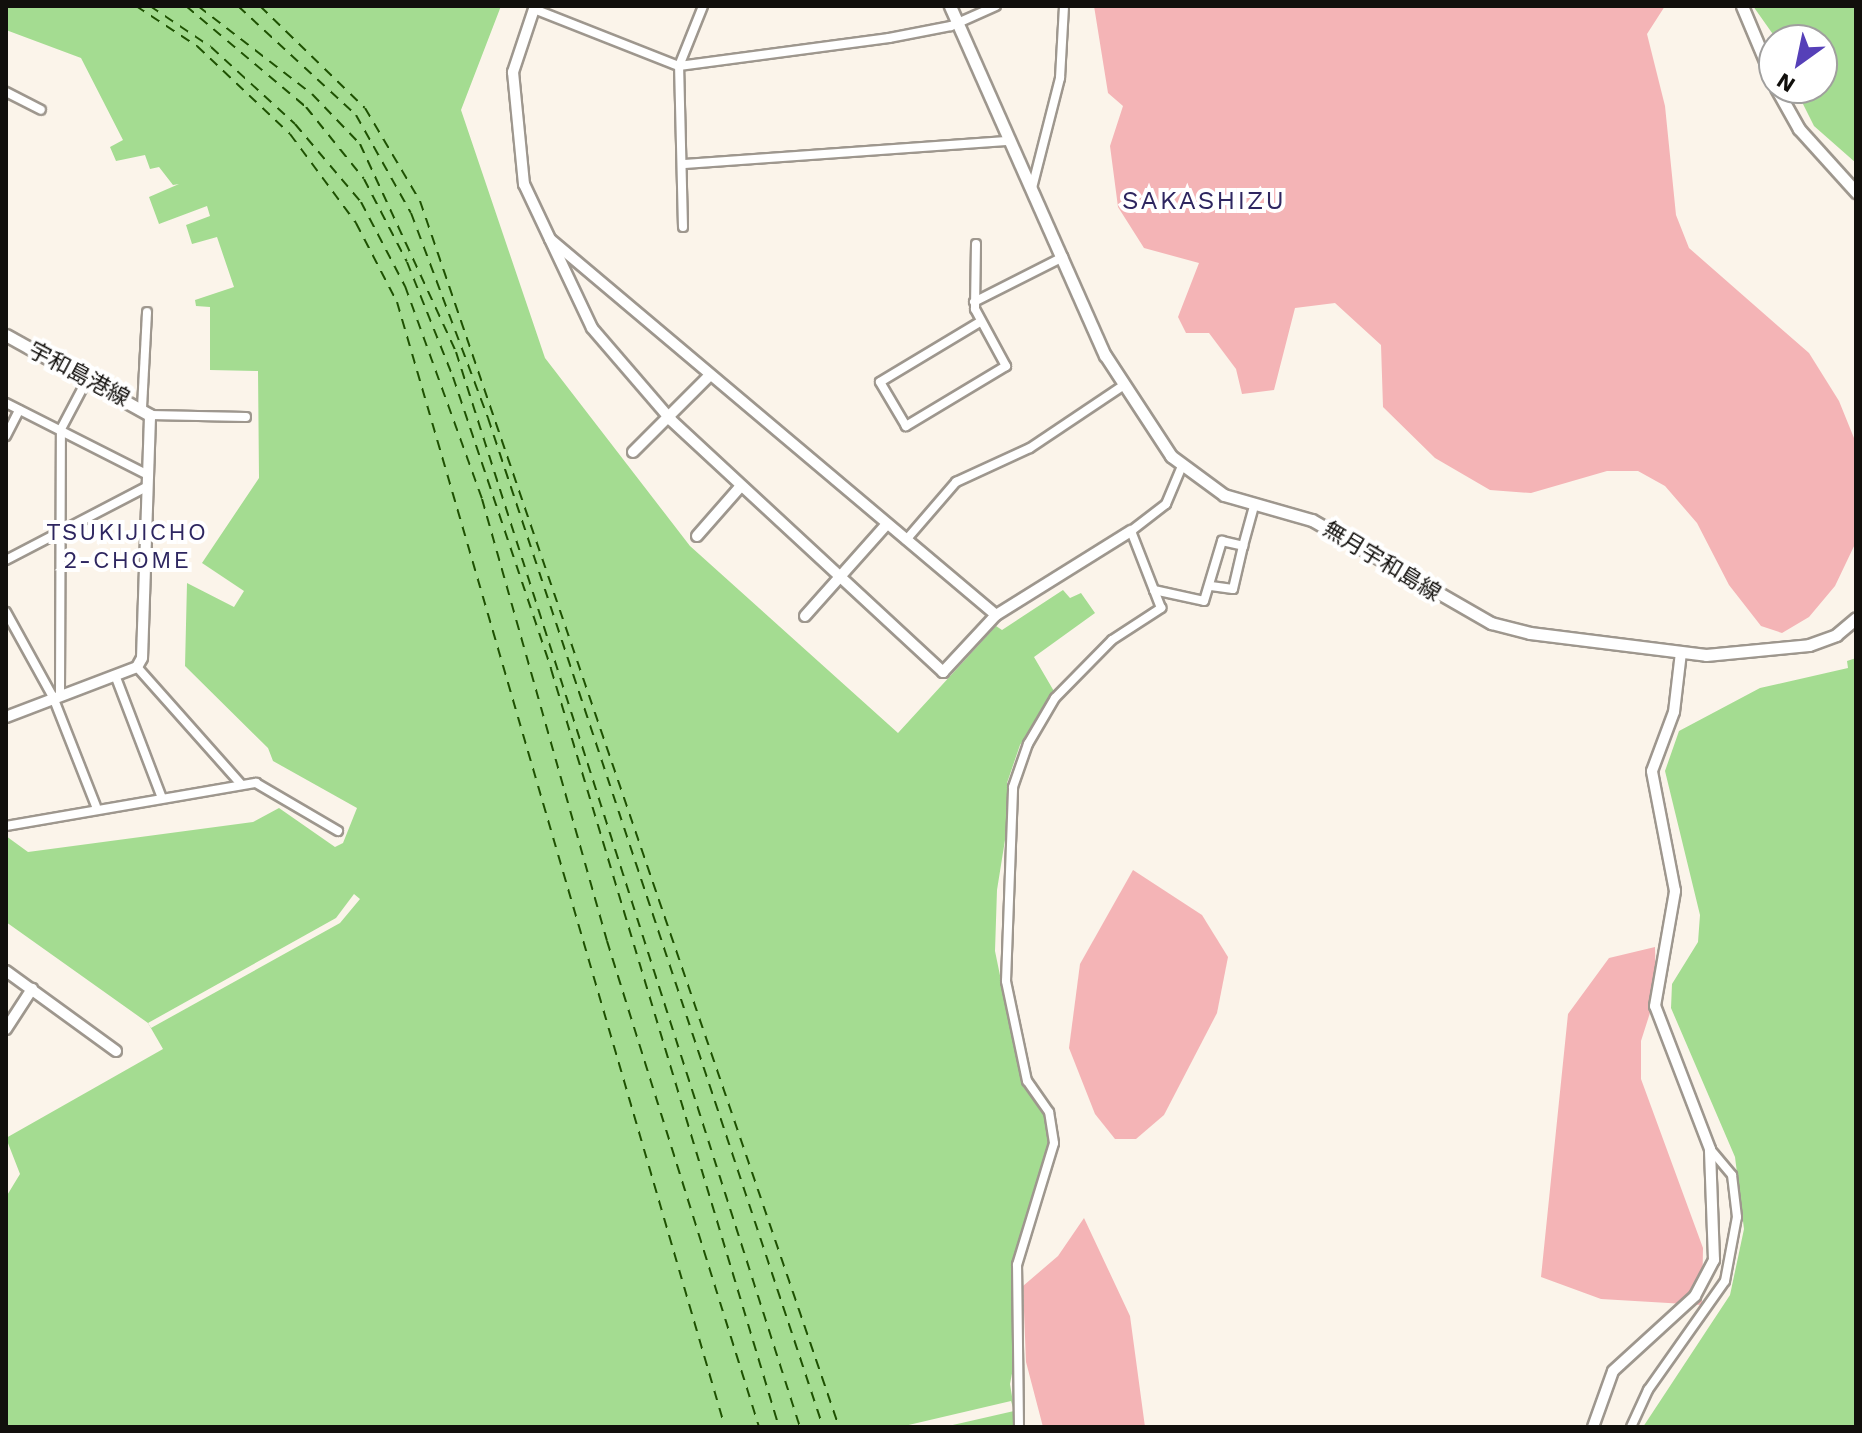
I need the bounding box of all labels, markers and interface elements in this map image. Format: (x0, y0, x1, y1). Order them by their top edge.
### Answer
north arrow (1758, 24, 1838, 104)
text: N (1772, 68, 1799, 98)
district label: SAKASHIZU (1122, 185, 1286, 217)
street label: 宇和島港線 (24, 337, 134, 411)
street label: 無月宇和島線 (1319, 516, 1445, 606)
district label: TSUKIJICHO 2-CHOME (46, 519, 208, 575)

